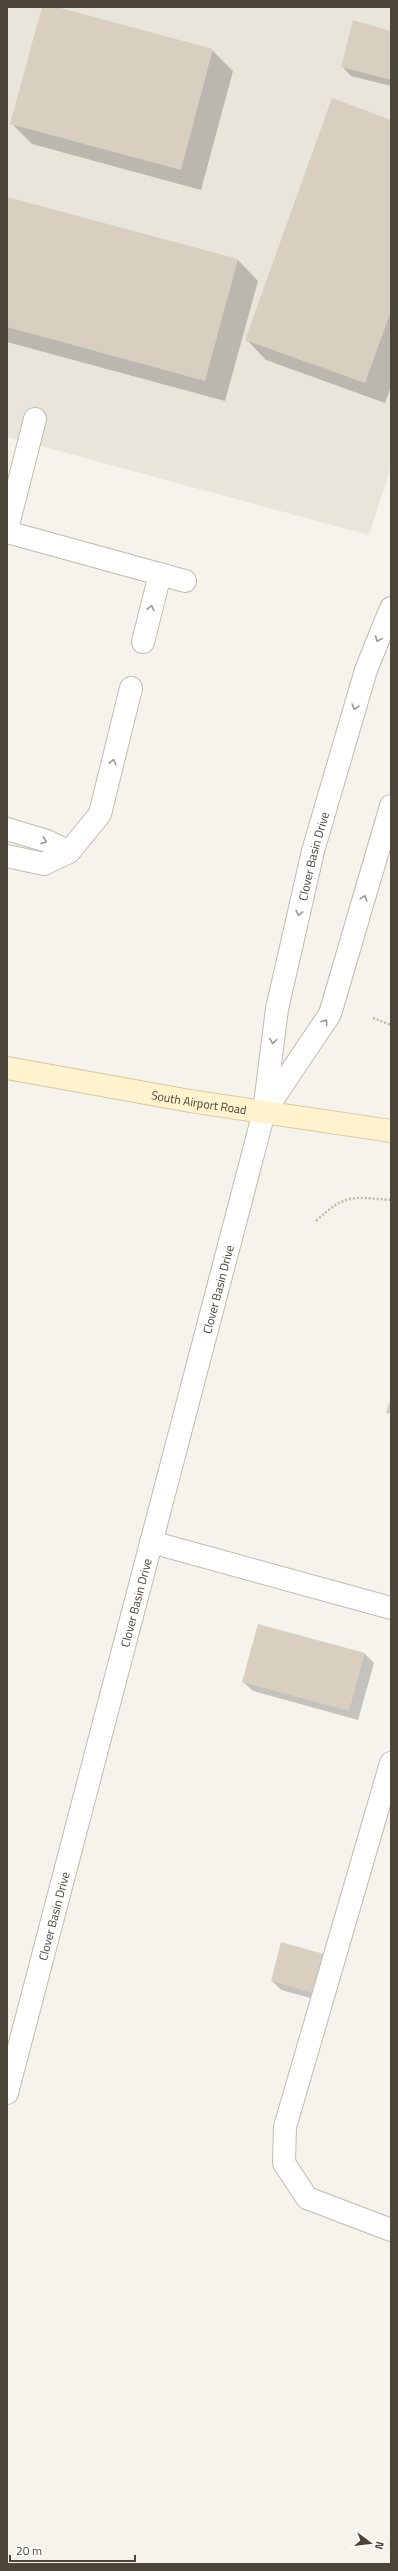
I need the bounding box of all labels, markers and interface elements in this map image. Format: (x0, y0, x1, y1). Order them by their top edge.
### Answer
one-way arrow (146, 605, 155, 612)
one-way arrow (375, 635, 383, 642)
one-way arrow (351, 703, 360, 710)
one-way arrow (108, 759, 117, 766)
street label: Clover Basin Drive (293, 809, 334, 902)
one-way arrow (41, 836, 48, 844)
one-way arrow (359, 895, 368, 902)
one-way arrow (295, 910, 303, 916)
one-way arrow (320, 1019, 327, 1026)
one-way arrow (268, 1037, 277, 1044)
street label: South Airport Road (150, 1085, 248, 1119)
street label: Clover Basin Drive (197, 1243, 238, 1336)
street label: Clover Basin Drive (115, 1556, 156, 1649)
street label: Clover Basin Drive (33, 1869, 74, 1962)
north arrow (350, 2523, 390, 2563)
scale bar (10, 2537, 135, 2563)
text: N (371, 2540, 388, 2551)
text: 20 m (16, 2541, 42, 2560)

